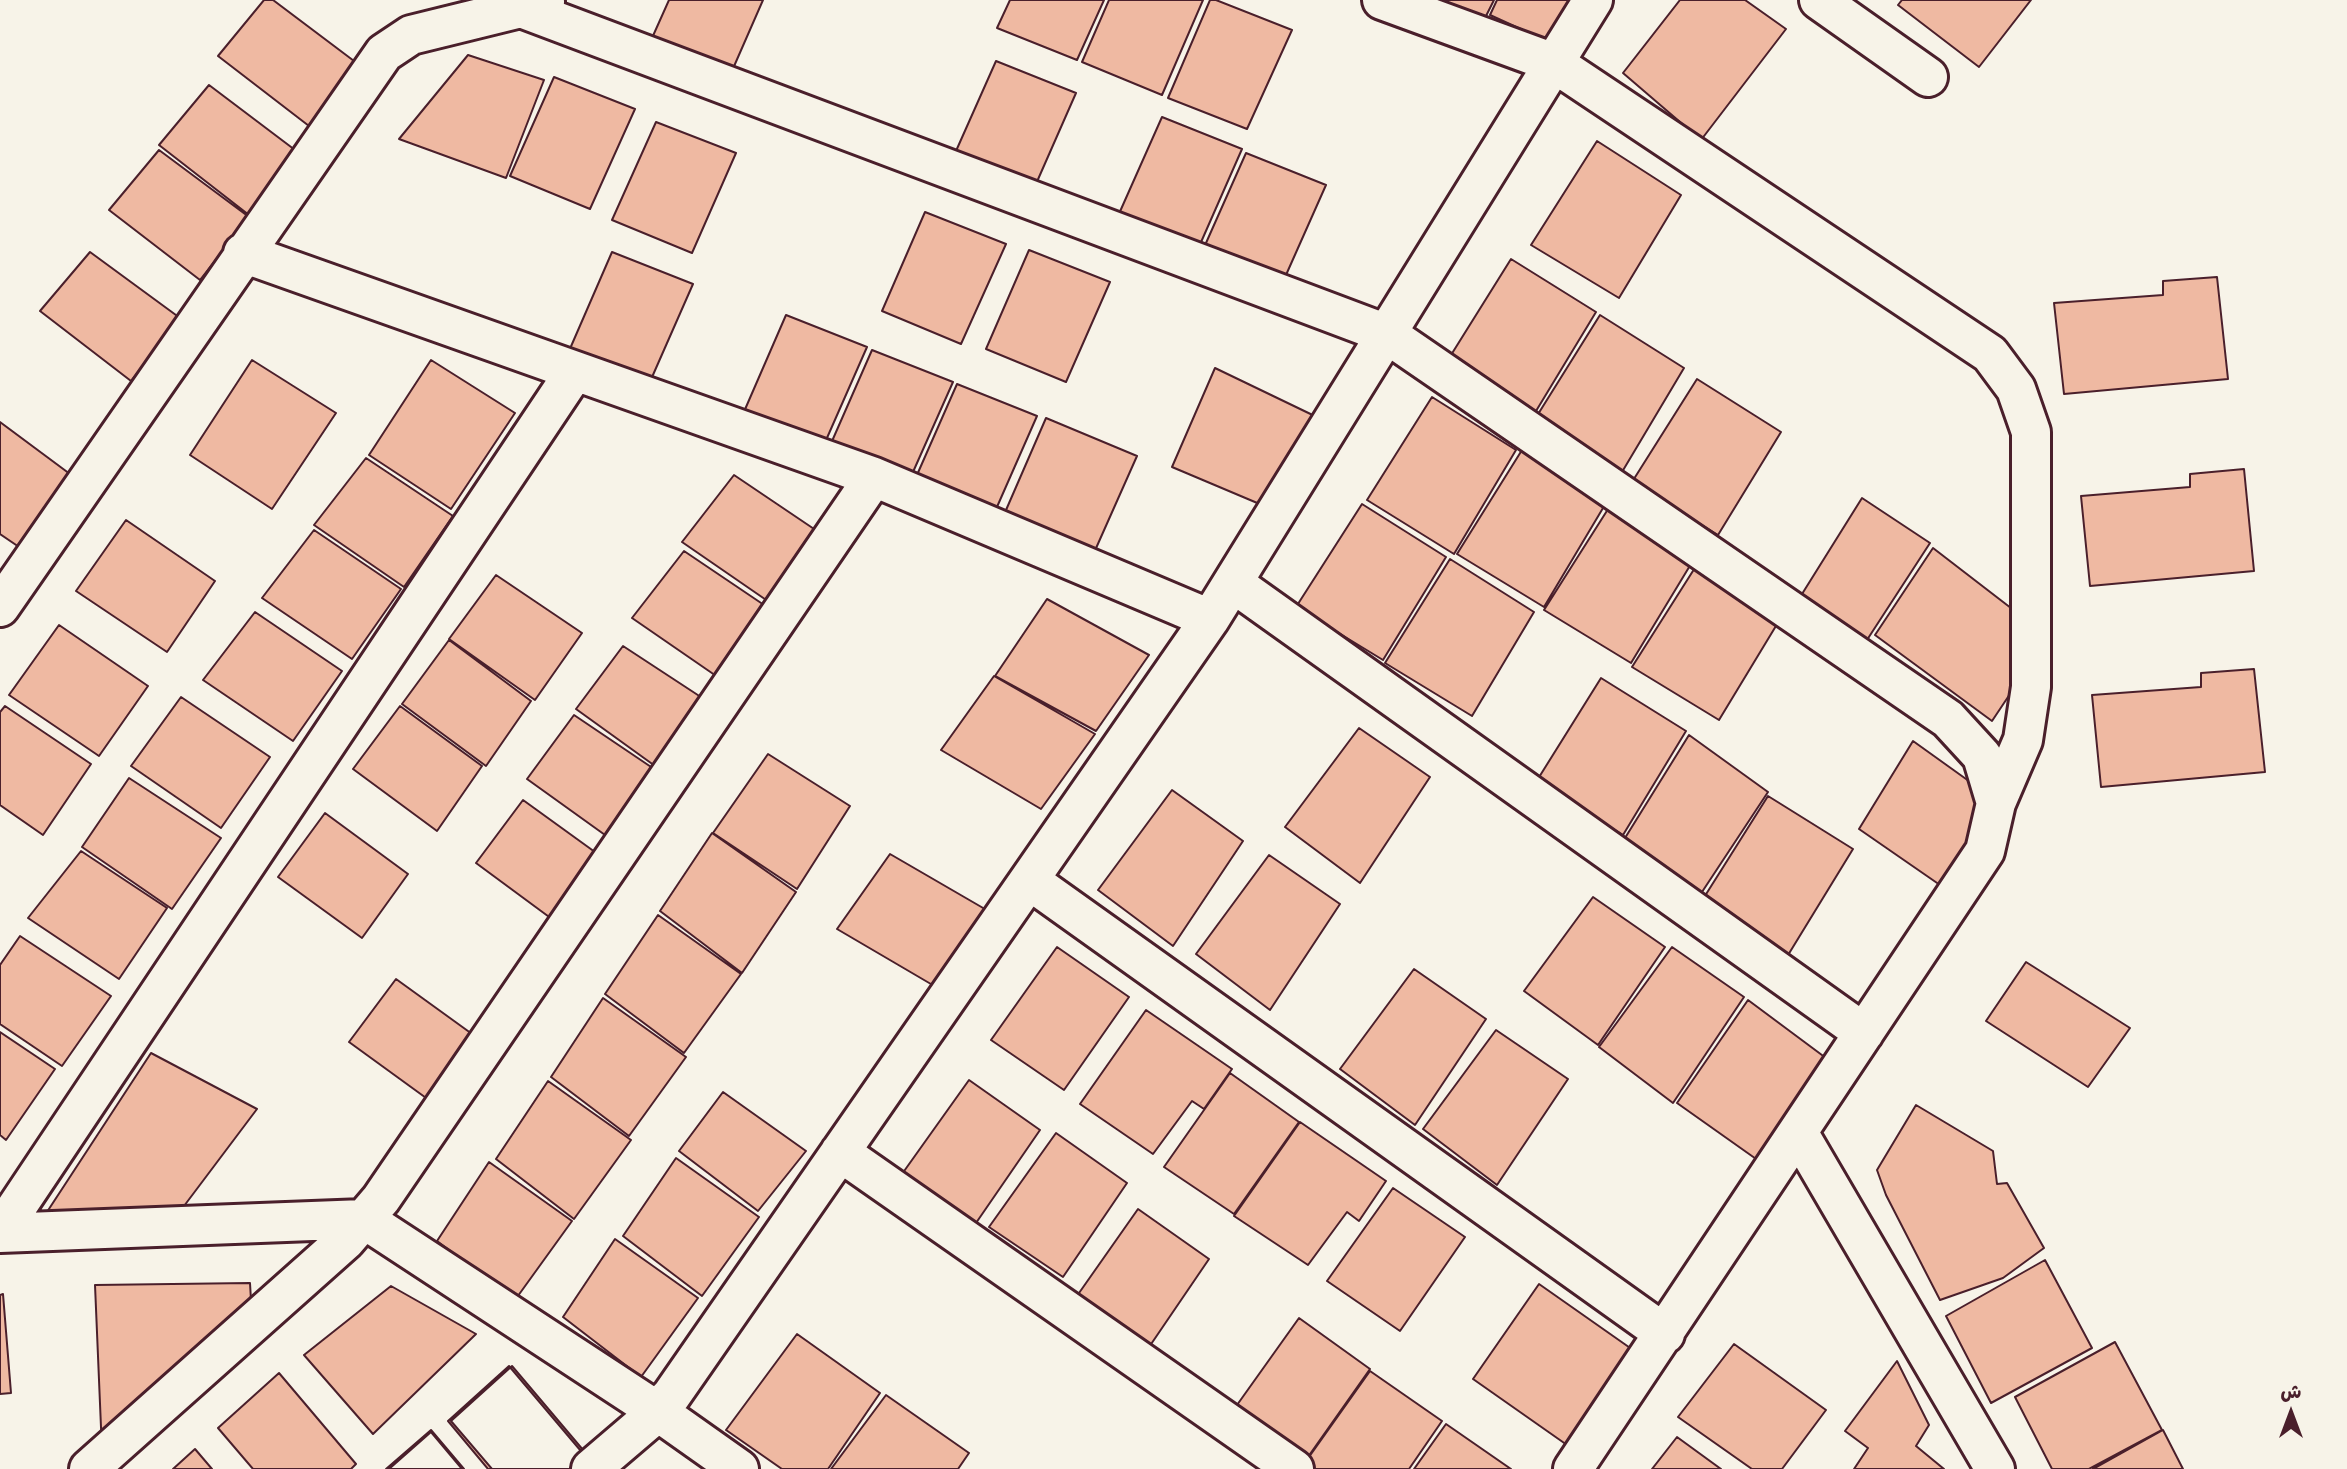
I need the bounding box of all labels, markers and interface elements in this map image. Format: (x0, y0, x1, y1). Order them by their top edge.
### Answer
north arrow (2256, 1378, 2326, 1448)
text: ش (2281, 1380, 2301, 1404)

